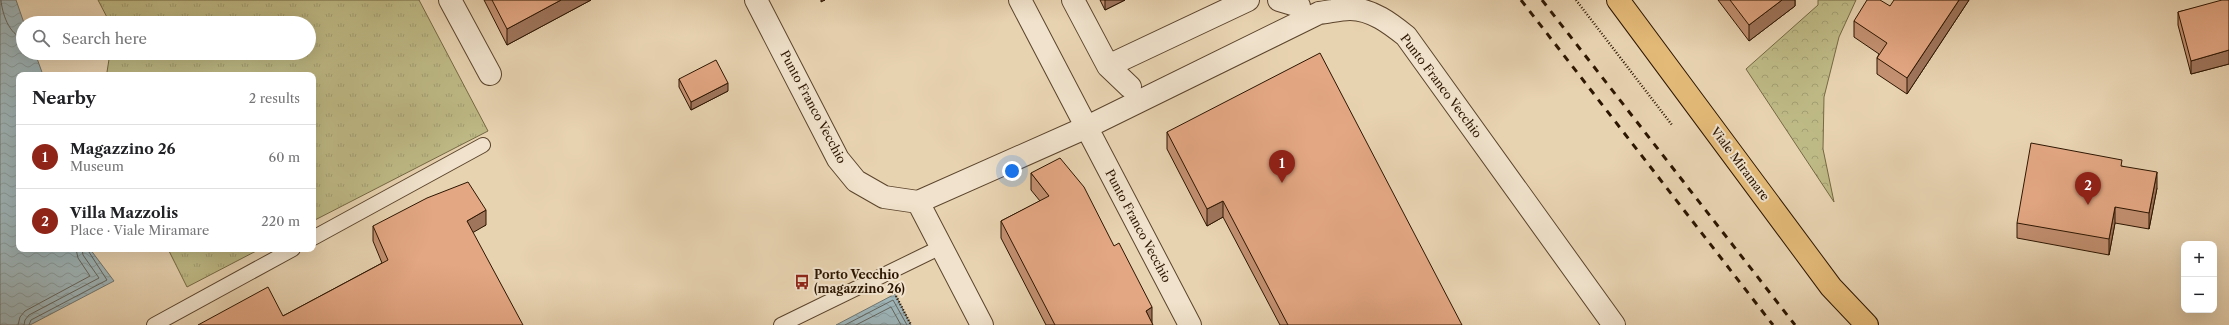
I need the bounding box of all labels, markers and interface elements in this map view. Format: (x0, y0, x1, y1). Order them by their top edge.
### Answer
search box (16, 16, 316, 60)
icon: search (30, 27, 52, 49)
text: Search here (62, 29, 147, 48)
street label: Punto Franco Vecchio (1397, 31, 1485, 141)
street label: Punto Franco Vecchio (777, 48, 850, 166)
text: Nearby (32, 88, 96, 108)
text: 2 results (249, 90, 300, 106)
street label: Viale Miramare (1707, 123, 1773, 204)
text: Magazzino 26 (70, 139, 175, 158)
text: 1 (42, 149, 48, 165)
text: 60 m (269, 149, 300, 165)
pin: 1 (1269, 150, 1295, 183)
text: Museum (70, 158, 124, 174)
your location (1002, 161, 1022, 181)
street label: Punto Franco Vecchio (1102, 167, 1175, 285)
pin: 2 (2075, 172, 2101, 205)
text: Villa Mazzolis (70, 203, 178, 222)
text: 2 (41, 213, 49, 229)
text: 220 m (261, 213, 300, 229)
text: Place · Viale Miramare (70, 222, 209, 238)
map controls (2181, 241, 2217, 313)
button: + (2181, 241, 2217, 277)
place label: Porto Vecchio (magazzino 26) (814, 267, 905, 296)
bus stop icon: Porto Vecchio (magazzino 26) (793, 273, 811, 291)
button: − (2181, 277, 2217, 313)

